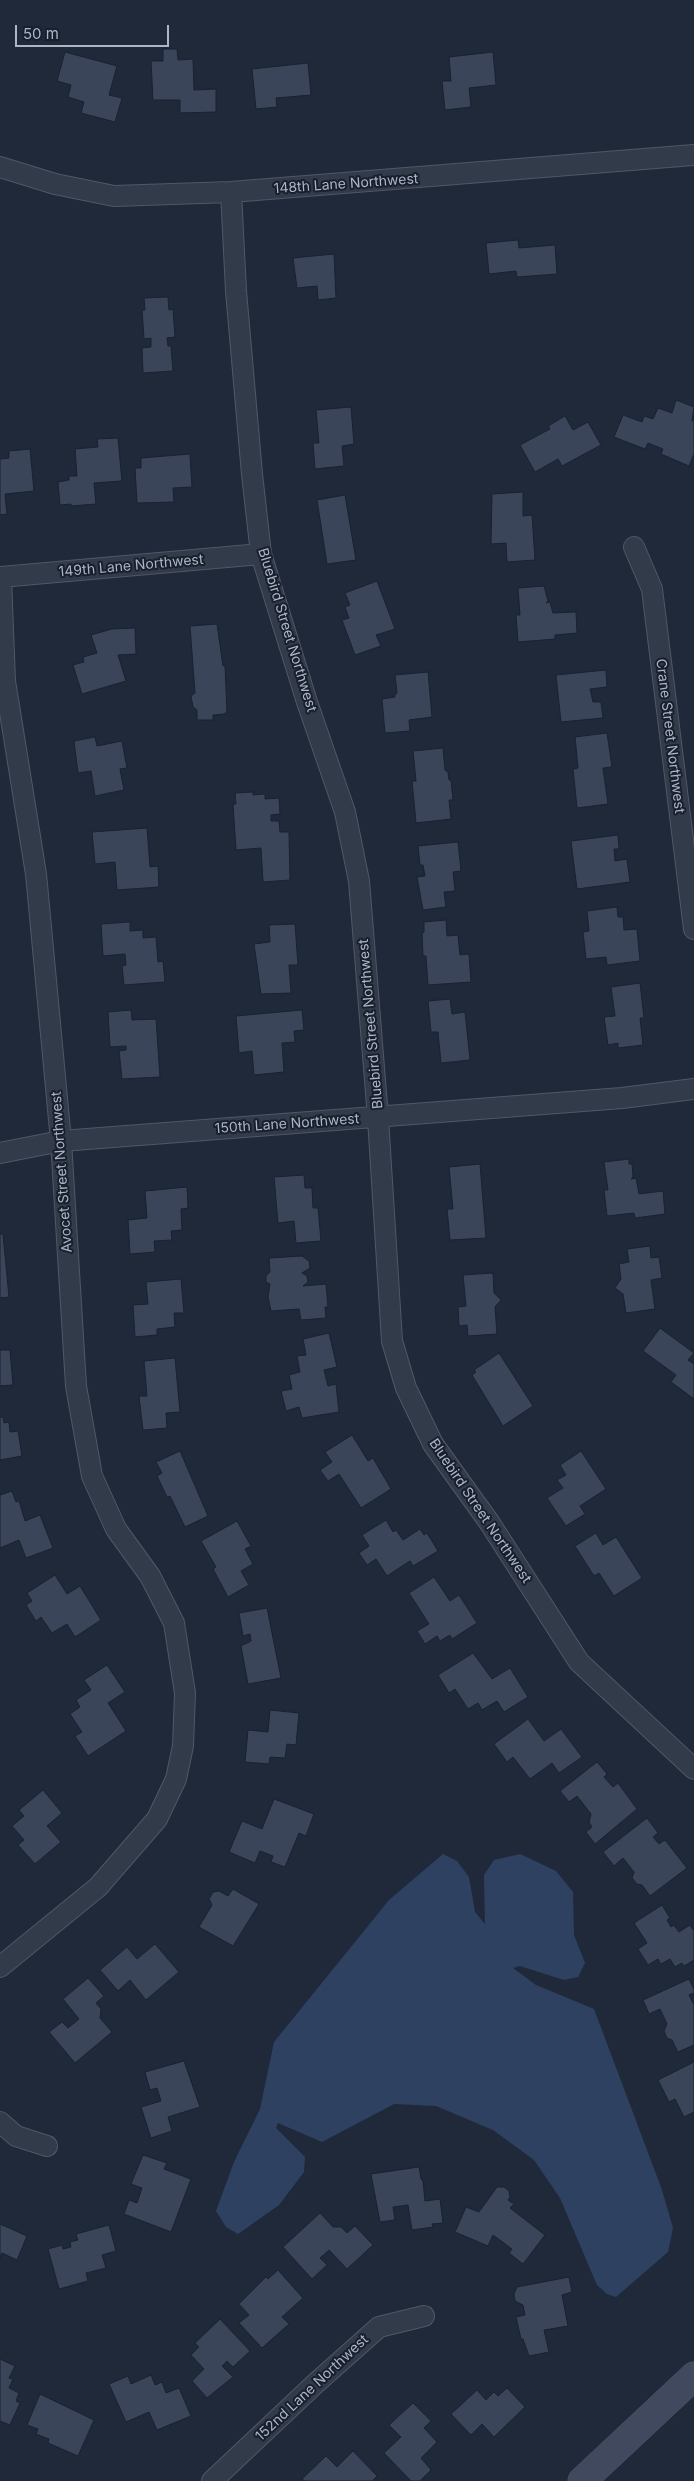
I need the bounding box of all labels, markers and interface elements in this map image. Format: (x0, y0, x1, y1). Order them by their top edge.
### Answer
scale bar (18, 15, 171, 47)
text: 50 m (23, 24, 59, 43)
street label: 148th Lane Northwest (273, 171, 419, 197)
street label: Bluebird Street Northwest (254, 546, 320, 714)
street label: 149th Lane Northwest (58, 551, 204, 581)
street label: Crane Street Northwest (652, 658, 688, 814)
street label: Bluebird Street Northwest (355, 938, 387, 1110)
street label: Avocet Street Northwest (48, 1091, 76, 1253)
street label: 150th Lane Northwest (214, 1111, 360, 1137)
street label: Bluebird Street Northwest (425, 1436, 535, 1586)
street label: 152nd Lane Northwest (252, 2331, 372, 2445)

